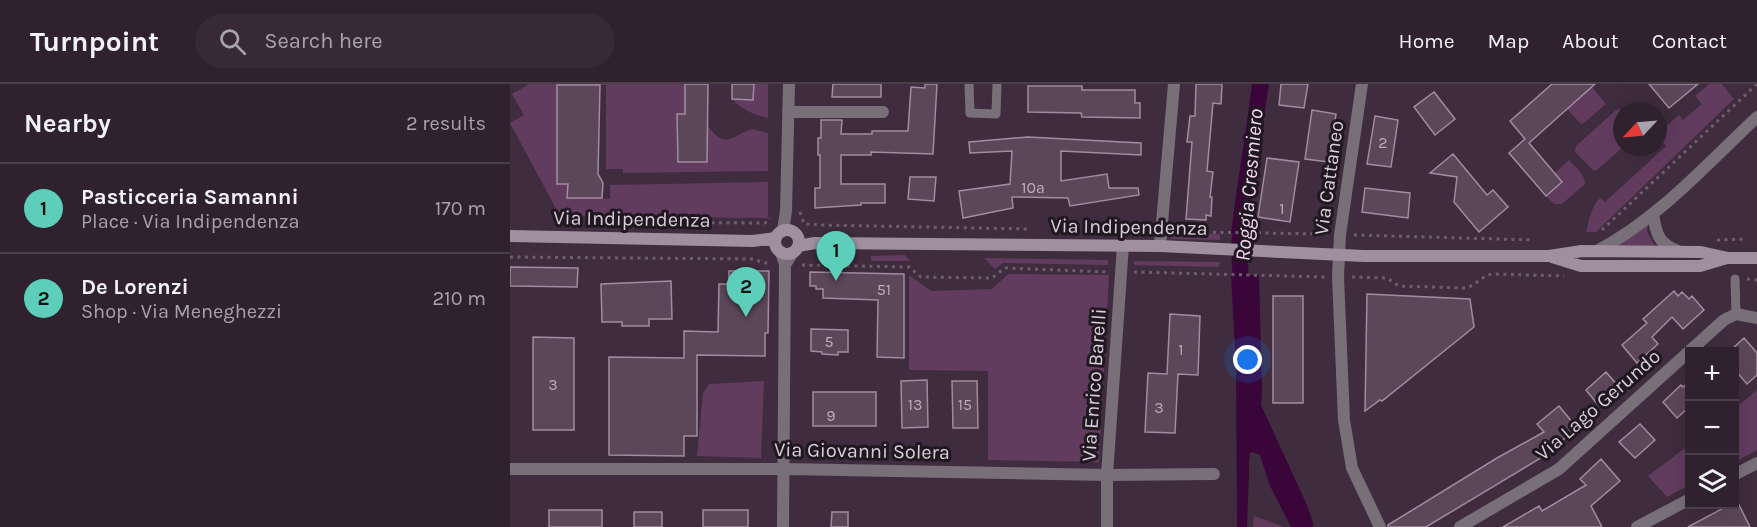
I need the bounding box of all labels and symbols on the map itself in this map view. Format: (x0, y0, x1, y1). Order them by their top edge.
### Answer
north arrow (1613, 102, 1667, 156)
water label: Roggia Cresmiero (1230, 107, 1268, 262)
street label: Via Cattaneo (1310, 119, 1348, 237)
house number: 2 (1378, 133, 1388, 152)
house number: 10a (1021, 178, 1045, 197)
house number: 1 (1279, 199, 1285, 218)
street label: Via Indipendenza (553, 206, 711, 232)
street label: Via Indipendenza (1050, 214, 1208, 240)
pin: 1 (816, 232, 856, 281)
pin: 2 (726, 268, 766, 317)
house number: 51 (877, 280, 891, 299)
street label: Via Enrico Barelli (1077, 308, 1111, 462)
house number: 5 (824, 332, 834, 351)
house number: 1 (1178, 340, 1184, 359)
your location (1233, 345, 1262, 374)
street label: Via Lago Gerundo (1531, 345, 1665, 465)
house number: 3 (548, 375, 558, 394)
house number: 13 (908, 395, 922, 414)
house number: 15 (958, 395, 972, 414)
house number: 3 (1154, 398, 1164, 417)
house number: 9 (826, 406, 836, 425)
street label: Via Giovanni Solera (774, 438, 950, 464)

